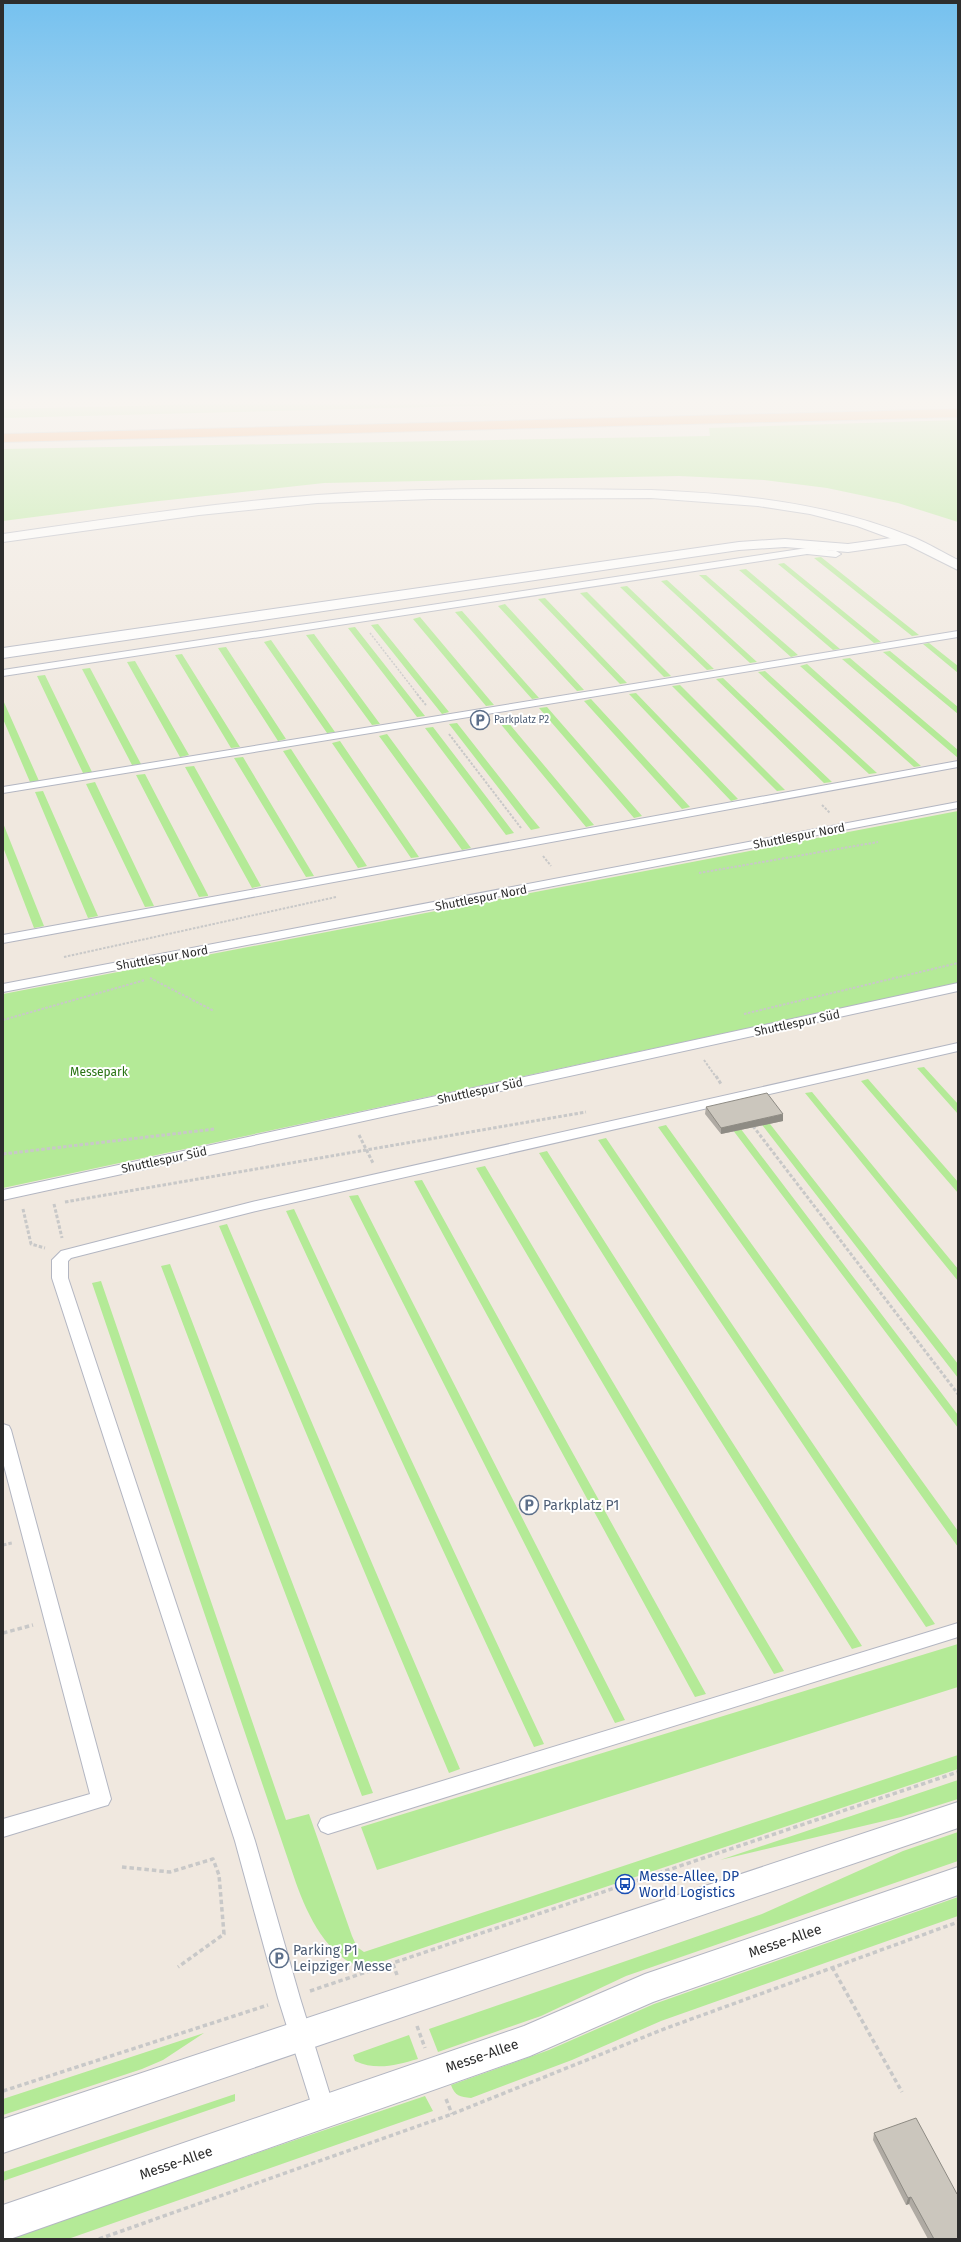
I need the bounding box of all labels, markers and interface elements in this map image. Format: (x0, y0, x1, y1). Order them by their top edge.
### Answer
parking icon: Parkplatz P2 (469, 709, 491, 731)
place label: Parkplatz P2 (494, 714, 549, 726)
street label: Shuttlespur Nord (752, 820, 846, 852)
street label: Shuttlespur Nord (434, 882, 528, 914)
street label: Shuttlespur Nord (115, 943, 209, 973)
street label: Shuttlespur Süd (753, 1007, 841, 1039)
park label: Messepark (70, 1065, 129, 1079)
street label: Shuttlespur Süd (436, 1075, 524, 1107)
street label: Shuttlespur Süd (120, 1144, 208, 1176)
parking icon: Parkplatz P1 (518, 1494, 540, 1516)
place label: Parkplatz P1 (543, 1497, 619, 1514)
place label: Messe-Allee, DP World Logistics (639, 1868, 739, 1901)
bus stop icon: Messe-Allee, DP World Logistics (614, 1873, 636, 1895)
street label: Messe-Allee (746, 1921, 824, 1961)
place label: Parking P1 Leipziger Messe (293, 1942, 392, 1975)
parking icon: Parking P1 Leipziger Messe (268, 1947, 290, 1969)
street label: Messe-Allee (443, 2036, 521, 2076)
street label: Messe-Allee (137, 2143, 215, 2183)

